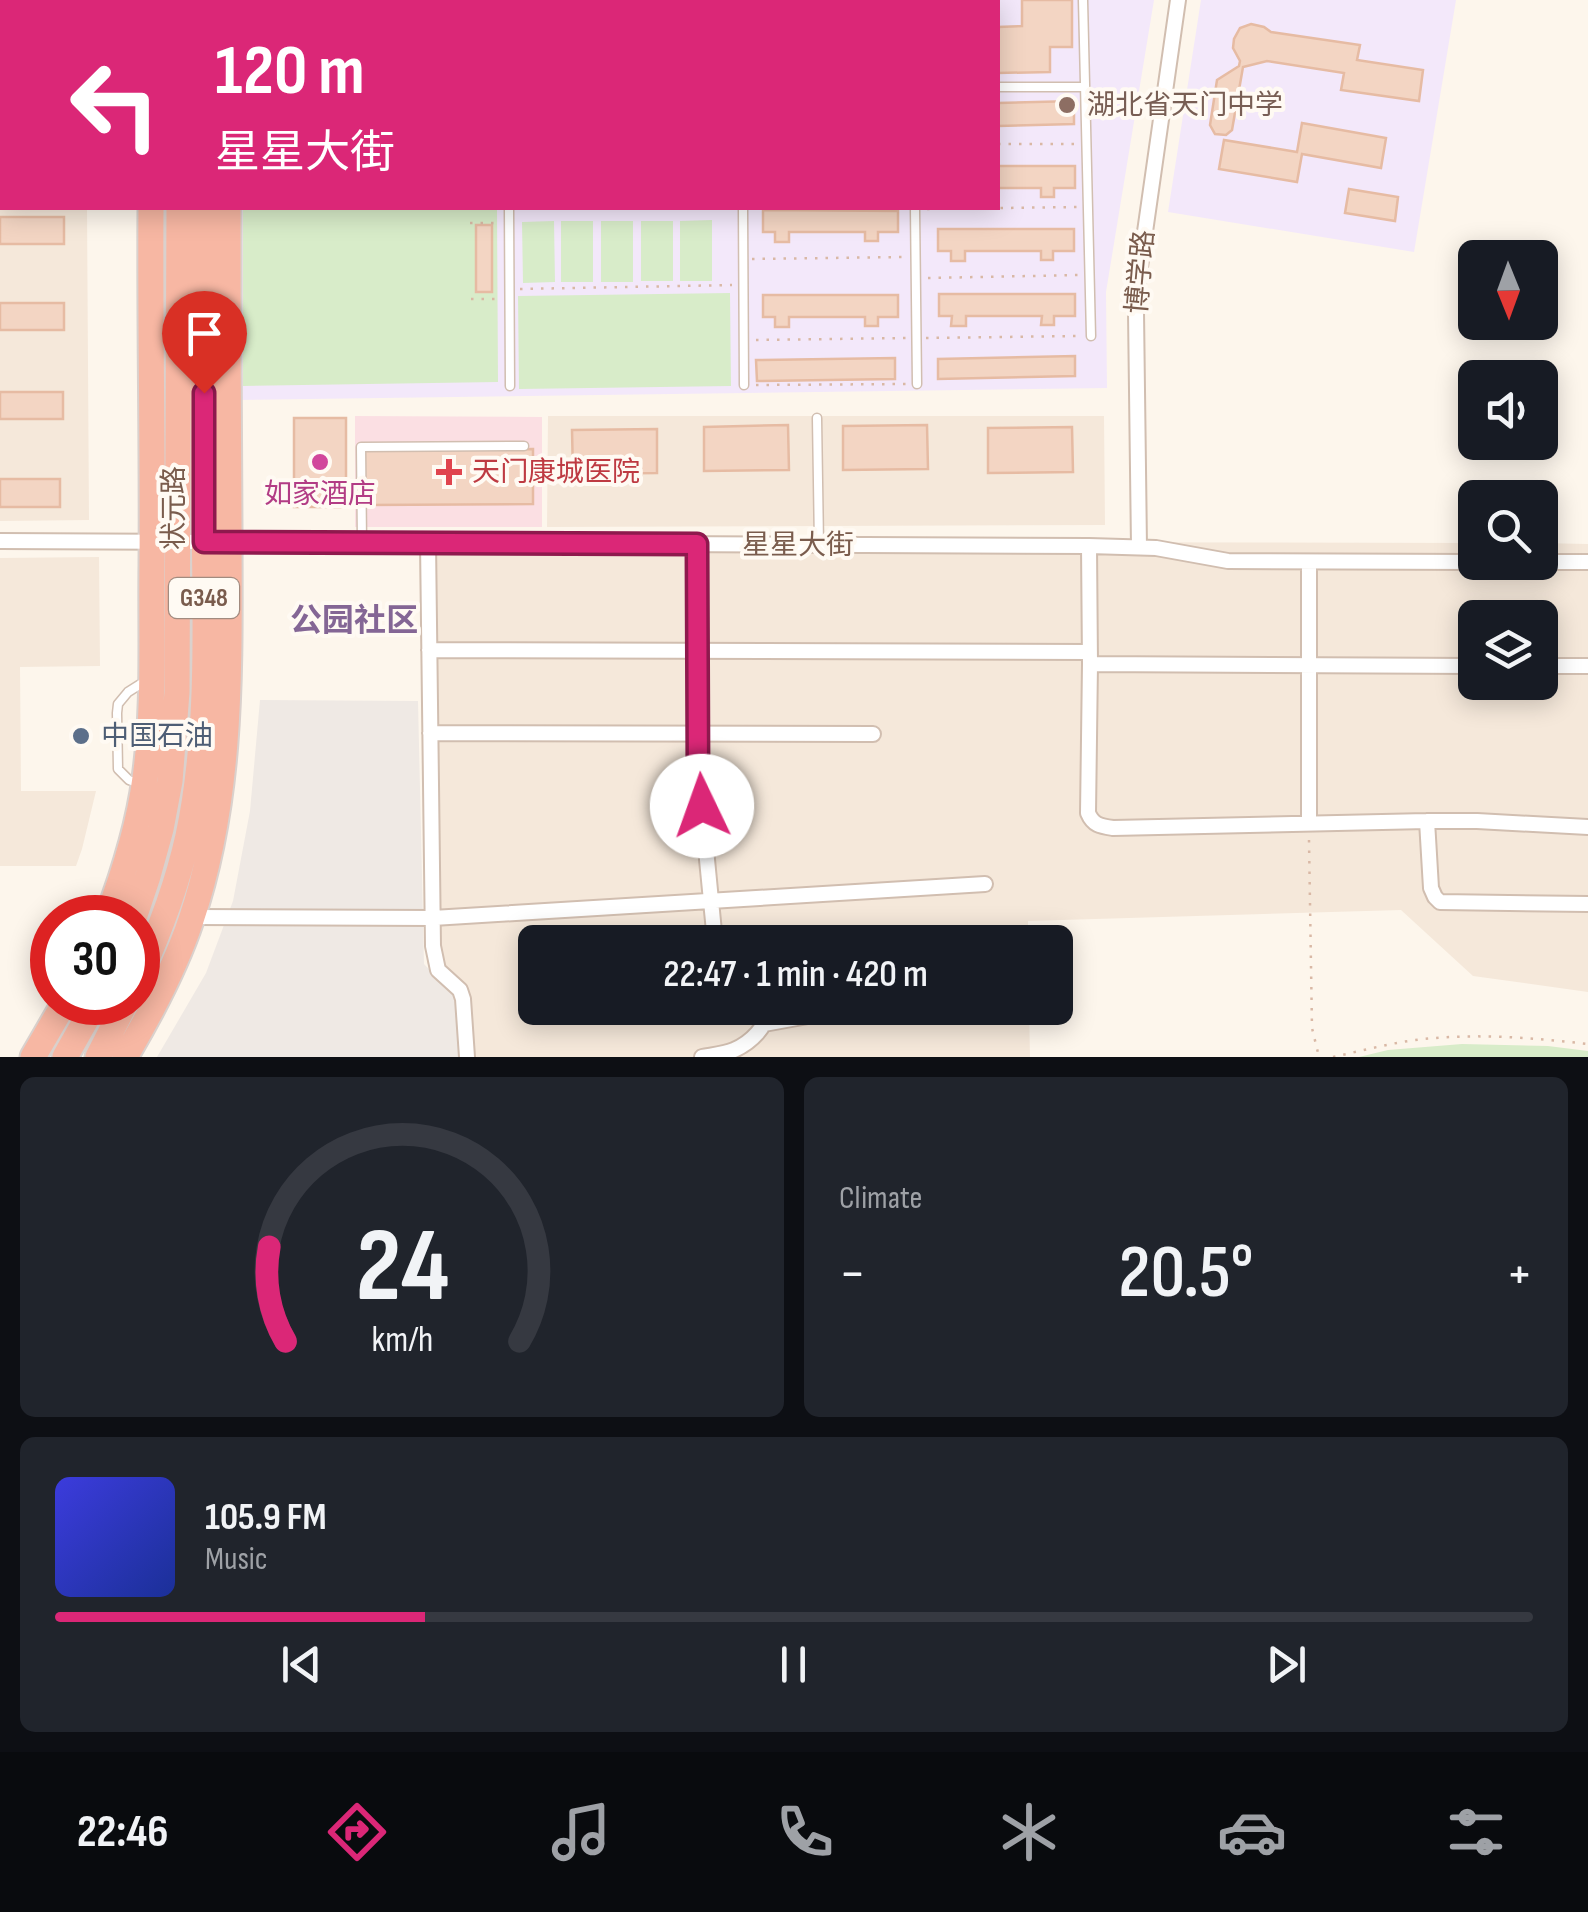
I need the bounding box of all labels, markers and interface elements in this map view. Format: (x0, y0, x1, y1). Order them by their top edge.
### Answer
text: 120 m (215, 30, 365, 114)
icon: left (50, 40, 180, 170)
place label: 湖北省天门中学 (1087, 89, 1283, 122)
marker: 湖北省天门中学 (1056, 94, 1078, 116)
text: 星星大街 (215, 126, 395, 181)
street label: 博学路 (1121, 229, 1161, 315)
north arrow (1458, 240, 1558, 340)
map controls (1458, 240, 1558, 700)
pin (162, 291, 247, 394)
icon: arrive (177, 306, 232, 361)
button: sound (1458, 360, 1558, 460)
marker: 如家酒店 (309, 451, 331, 473)
place label: 天门康城医院 (472, 456, 640, 489)
marker: 天门康城医院 (436, 459, 462, 485)
street label: 状元路 (158, 466, 191, 550)
place label: 如家酒店 (264, 478, 376, 511)
button: search (1458, 480, 1558, 580)
street label: 星星大街 (742, 529, 854, 562)
road number: G348 (169, 578, 239, 618)
button: layers (1458, 600, 1558, 700)
district label: 公园社区 (290, 602, 418, 641)
place label: 中国石油 (101, 720, 213, 753)
marker: 中国石油 (70, 725, 92, 747)
position arrow (650, 754, 754, 858)
speed limit sign: 30 (30, 895, 160, 1025)
text: 22:47 · 1 min · 420 m (663, 952, 928, 997)
text: Climate (839, 1179, 922, 1218)
text: 24 (355, 1205, 449, 1330)
text: 20.5° (1118, 1228, 1254, 1319)
text: − (839, 1241, 866, 1308)
text: + (1506, 1241, 1533, 1308)
text: km/h (371, 1319, 433, 1362)
text: 105.9 FM (205, 1495, 327, 1540)
text: Music (205, 1540, 268, 1579)
icon: previous (274, 1637, 329, 1692)
icon: pause (766, 1637, 821, 1692)
icon: next (1259, 1637, 1314, 1692)
icon: directions (322, 1797, 392, 1867)
icon: music (546, 1797, 616, 1867)
icon: phone (770, 1797, 840, 1867)
icon: climate (994, 1797, 1064, 1867)
icon: car (1217, 1797, 1287, 1867)
icon: filters (1441, 1797, 1511, 1867)
text: 22:46 (77, 1805, 168, 1860)

